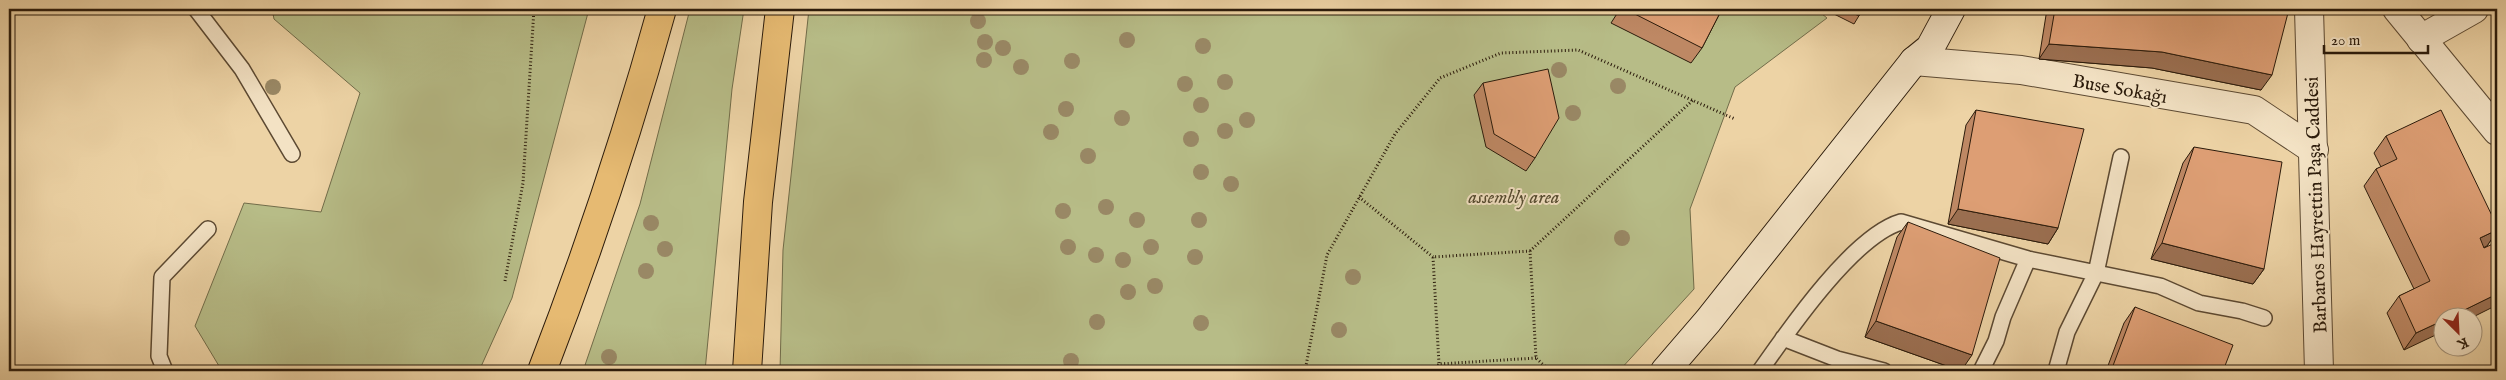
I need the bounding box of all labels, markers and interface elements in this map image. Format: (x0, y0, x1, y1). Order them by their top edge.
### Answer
scale bar (2324, 22, 2427, 54)
text: 20 m (2331, 31, 2361, 50)
street label: Buse Sokağı (2070, 70, 2169, 110)
street label: Barbaros Hayrettin Paşa Caddesi (2301, 76, 2333, 334)
park label: assembly area (1468, 186, 1559, 210)
north arrow (2434, 308, 2484, 358)
text: K (2454, 333, 2471, 354)

